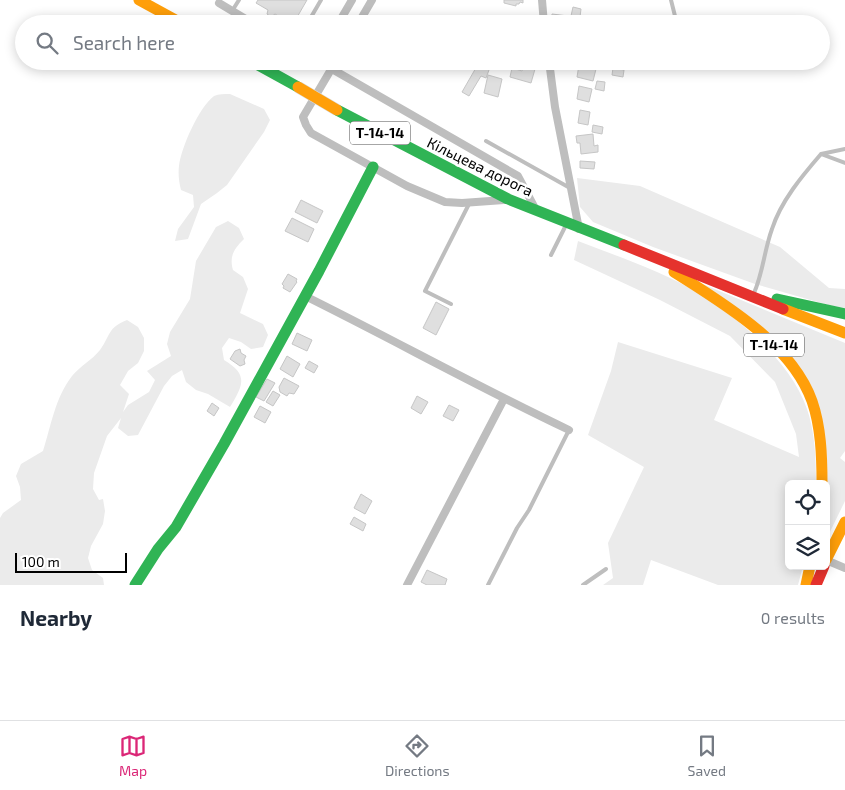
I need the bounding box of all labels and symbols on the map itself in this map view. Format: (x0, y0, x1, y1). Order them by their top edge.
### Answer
road number: Т-14-14 (350, 122, 410, 144)
street label: Кільцева дорога (425, 133, 536, 200)
road number: Т-14-14 (744, 334, 804, 356)
scale bar (15, 550, 128, 573)

